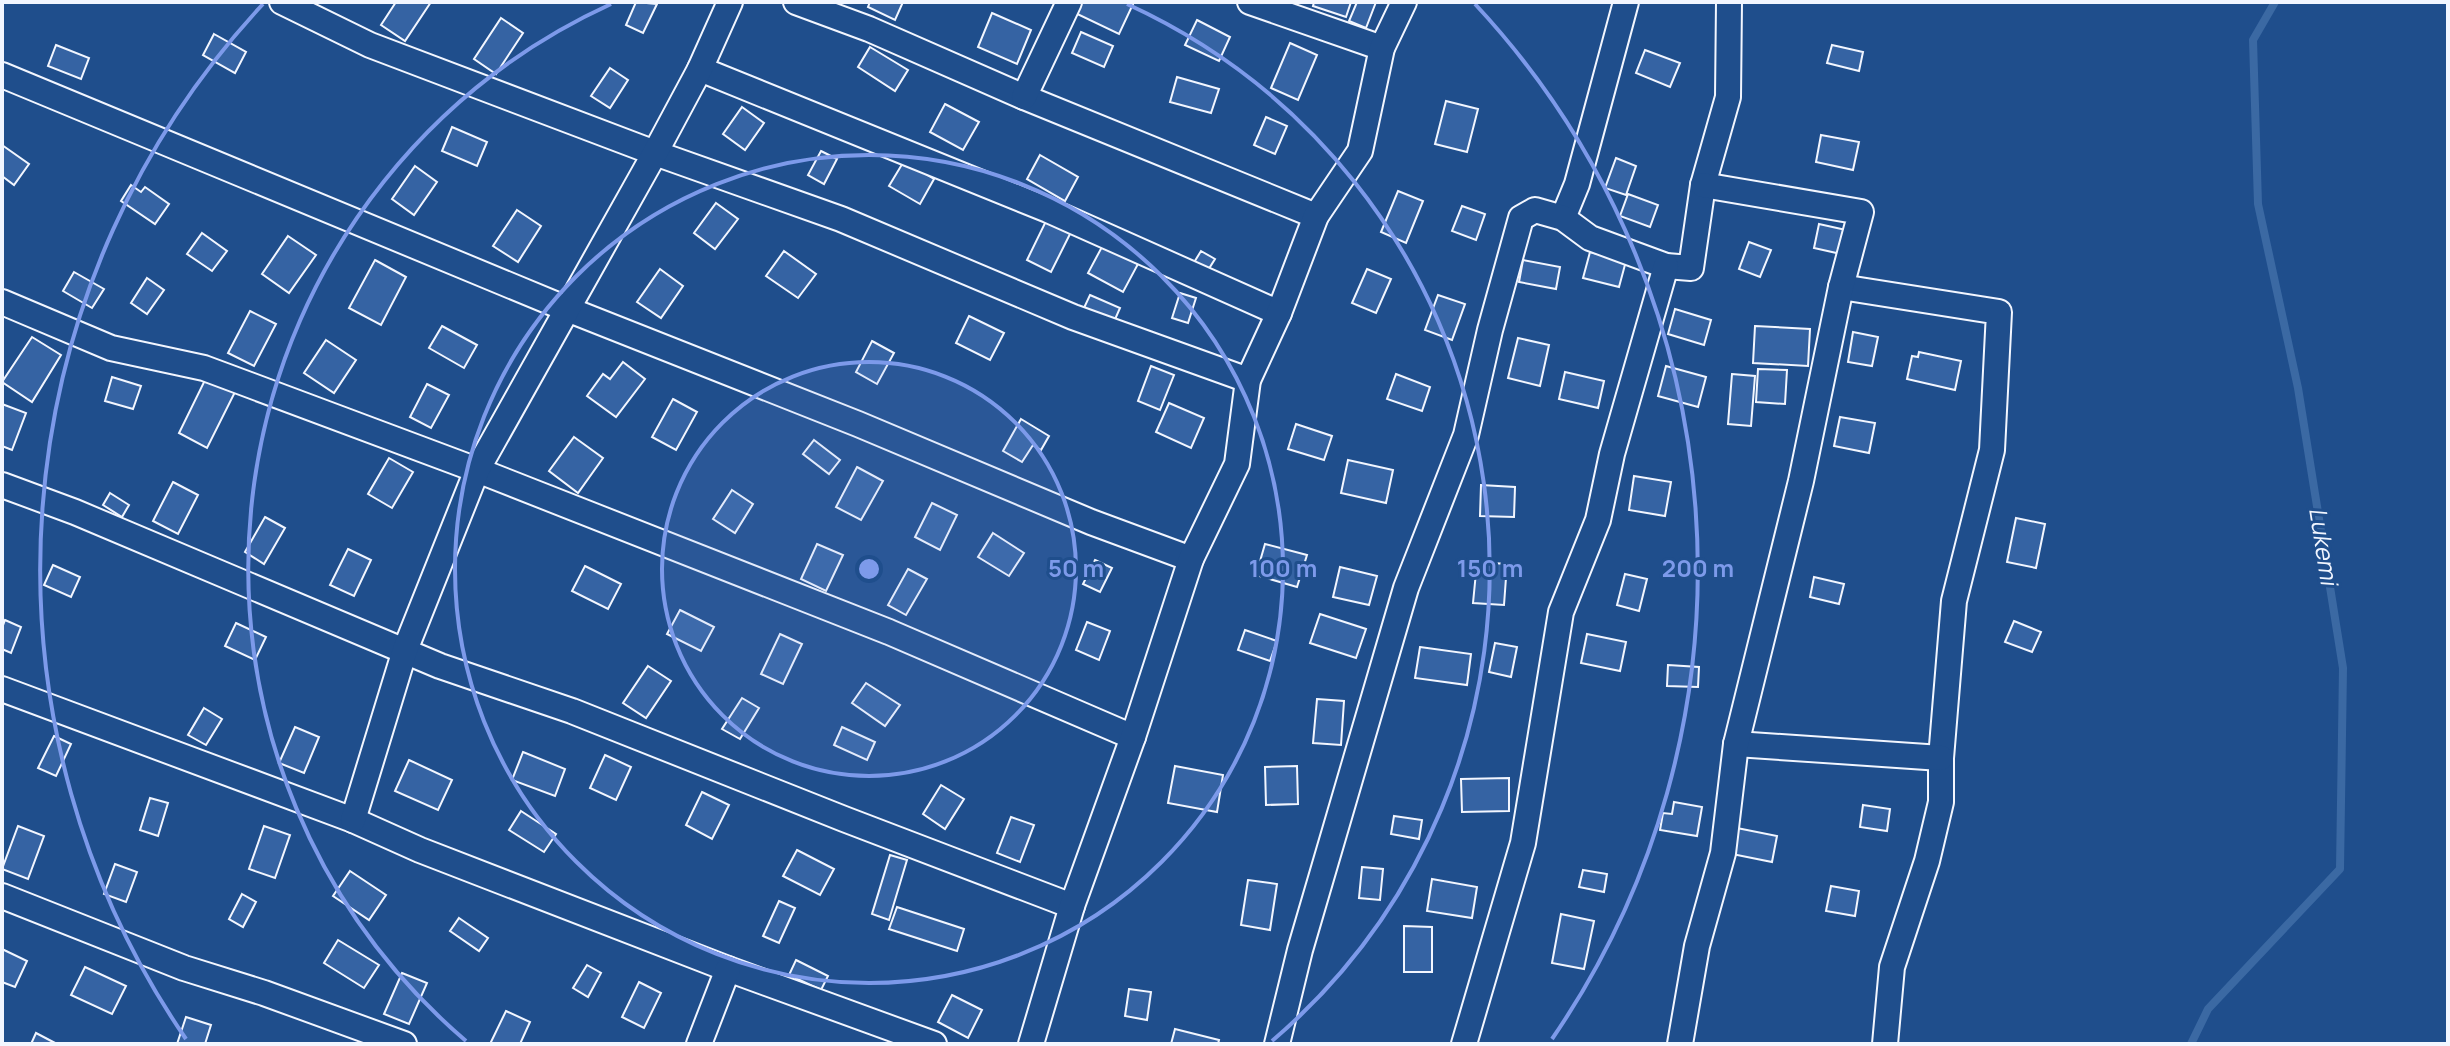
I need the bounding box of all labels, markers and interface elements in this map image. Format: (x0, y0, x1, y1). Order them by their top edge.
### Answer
water label: Lukemi (2302, 505, 2347, 590)
text: 50 m (1048, 551, 1104, 584)
text: 100 m (1249, 551, 1317, 584)
text: 150 m (1457, 551, 1523, 584)
text: 200 m (1662, 551, 1734, 584)
centre of rings (855, 555, 883, 583)

